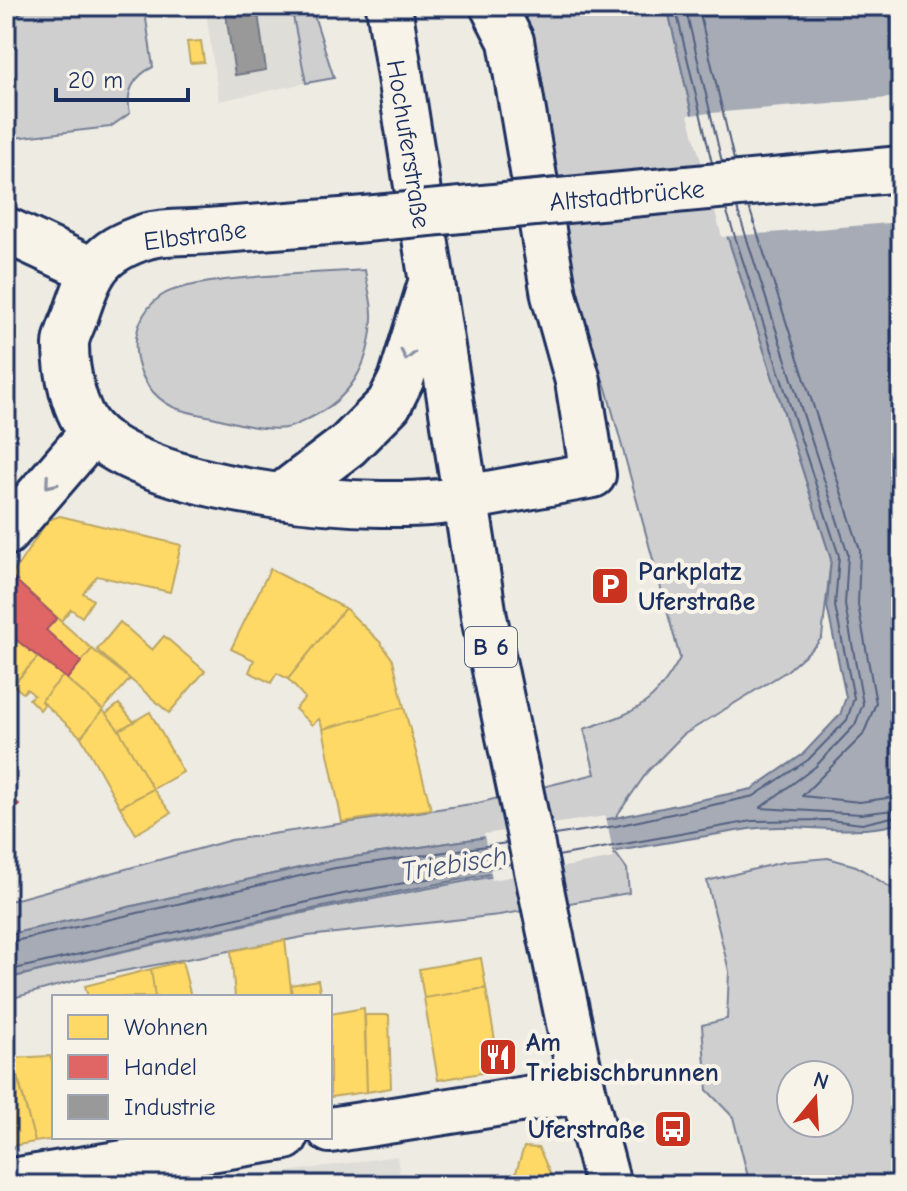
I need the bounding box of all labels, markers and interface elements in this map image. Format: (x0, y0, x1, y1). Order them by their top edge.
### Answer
scale bar (56, 52, 188, 102)
street label: Hochuferstraße (380, 58, 436, 231)
text: 20 m (68, 66, 123, 94)
street label: Altstadtbrücke (548, 174, 706, 218)
street label: Elbstraße (142, 215, 248, 257)
one-way arrow (400, 348, 417, 362)
one-way arrow (45, 473, 60, 488)
place label: Parkplatz Uferstraße (638, 557, 755, 617)
parking icon: Parkplatz Uferstraße (589, 565, 631, 607)
road number: B 6 (465, 627, 517, 667)
water label: Triebisch (399, 840, 510, 888)
legend (52, 995, 332, 1139)
text: Wohnen (124, 1013, 208, 1041)
place label: Am Triebischbrunnen (526, 1028, 719, 1088)
restaurant icon: Am Triebischbrunnen (477, 1036, 519, 1078)
text: Handel (124, 1053, 197, 1081)
north arrow (775, 1059, 855, 1139)
text: N (810, 1066, 832, 1096)
text: Industrie (124, 1093, 216, 1121)
bus stop icon: Uferstraße (652, 1108, 694, 1150)
place label: Uferstraße (528, 1115, 645, 1145)

